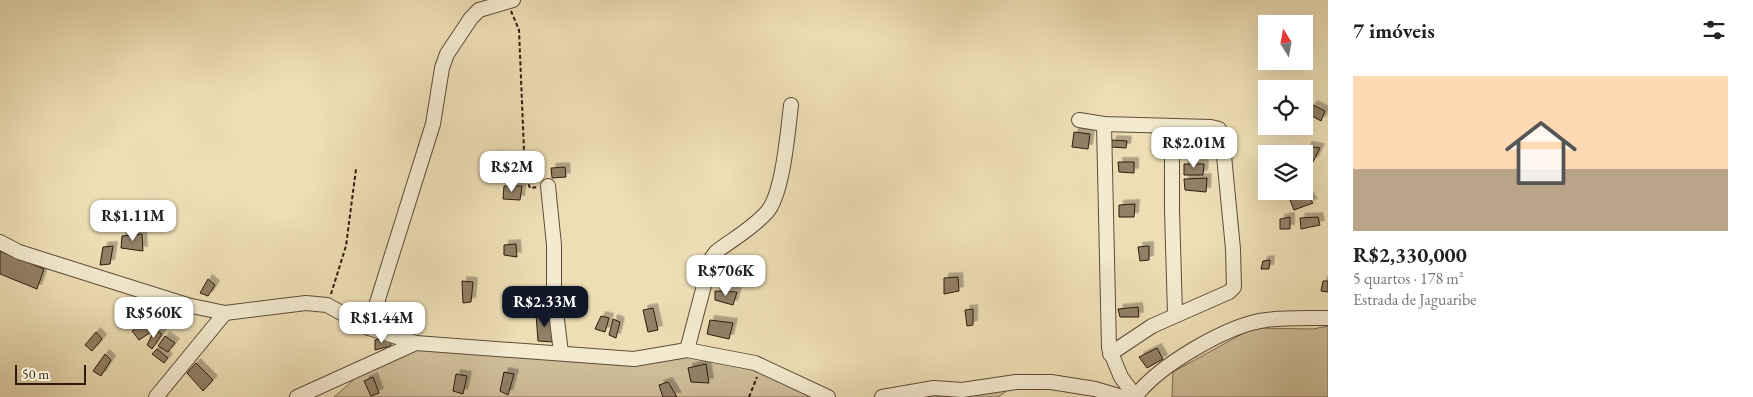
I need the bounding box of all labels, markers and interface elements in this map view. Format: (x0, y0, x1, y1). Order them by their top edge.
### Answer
north arrow (1258, 15, 1312, 70)
map controls (1258, 15, 1313, 200)
icon: filters (1700, 16, 1728, 44)
text: 7 imóveis (1353, 17, 1435, 44)
button: locate (1258, 80, 1313, 135)
icon: home (1496, 108, 1586, 198)
pin: R$2.01M (1148, 126, 1240, 169)
text: R$2.01M (1162, 132, 1226, 153)
button: layers (1258, 145, 1313, 200)
pin: R$2M (482, 150, 542, 193)
text: R$2M (491, 156, 533, 177)
pin: R$1.11M (87, 200, 179, 242)
text: R$1.11M (101, 205, 165, 226)
text: R$2,330,000 (1353, 241, 1467, 268)
pin: R$706K (685, 254, 767, 297)
text: R$706K (697, 260, 755, 281)
text: 5 quartos · 178 m² (1353, 268, 1464, 289)
pin: R$2.33M (499, 286, 591, 328)
text: Estrada de Jaguaribe (1353, 289, 1477, 310)
text: R$2.33M (513, 291, 577, 312)
pin: R$560K (113, 296, 195, 339)
text: R$560K (125, 302, 183, 323)
pin: R$1.44M (336, 302, 428, 344)
text: R$1.44M (350, 307, 414, 328)
scale bar (15, 362, 86, 385)
text: 50 m (22, 365, 49, 383)

